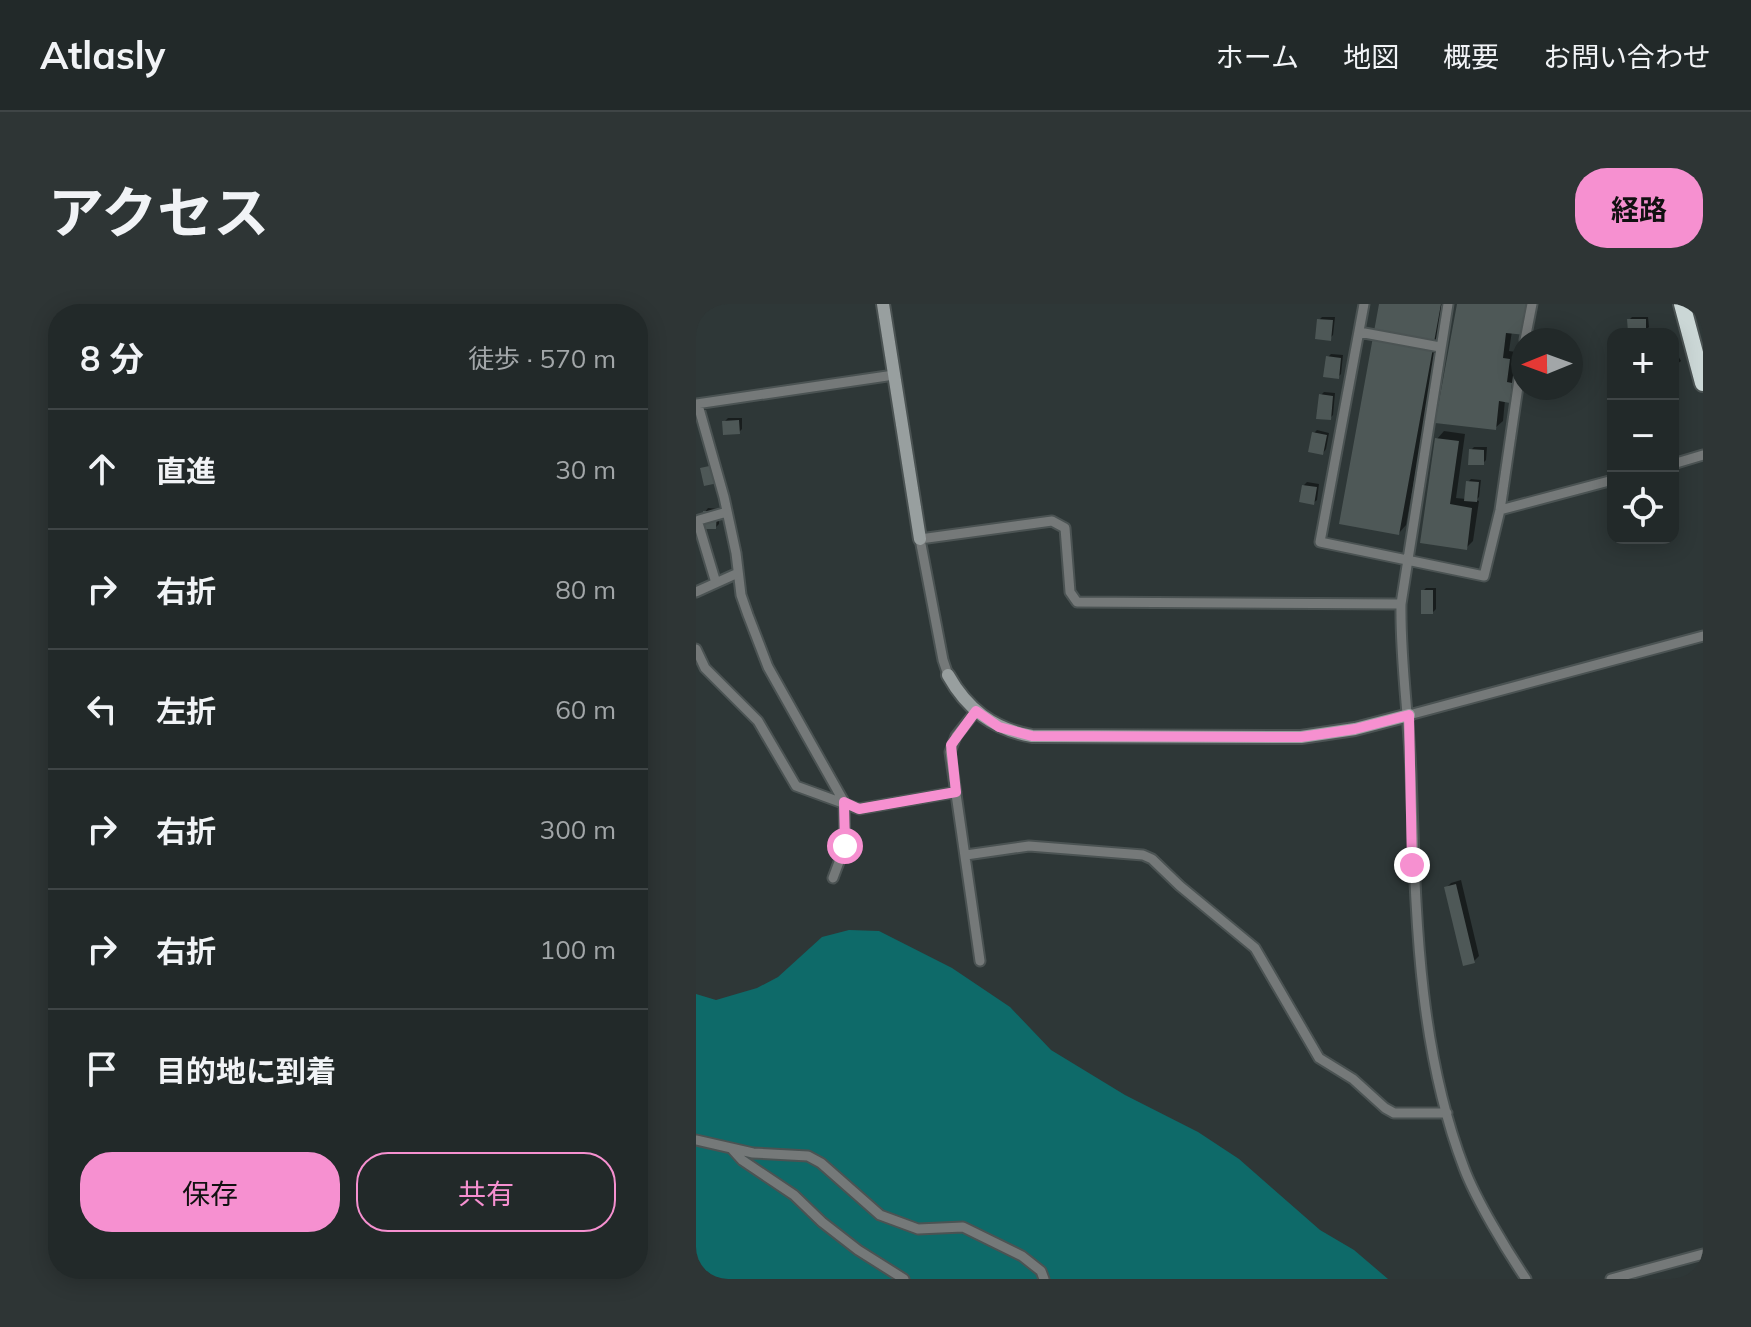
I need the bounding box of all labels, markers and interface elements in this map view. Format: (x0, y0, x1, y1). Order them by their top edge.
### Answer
text: Atlasly (40, 31, 165, 79)
text: ホーム (1216, 39, 1299, 74)
text: 地図 (1343, 39, 1399, 74)
text: 概要 (1443, 39, 1499, 74)
text: お問い合わせ (1543, 39, 1711, 74)
button: 経路 (1575, 168, 1703, 248)
text: アクセス (48, 177, 269, 247)
north arrow (1511, 328, 1583, 400)
map controls (1607, 328, 1679, 544)
button: + (1607, 328, 1679, 400)
text: 8 分 (80, 337, 144, 380)
text: 徒歩 · 570 m (468, 342, 616, 375)
button: − (1607, 400, 1679, 472)
icon: ahead (80, 447, 124, 491)
text: 直進 (156, 452, 216, 490)
text: 30 m (555, 453, 616, 486)
button: locate (1607, 472, 1679, 544)
icon: right (80, 567, 124, 611)
text: 右折 (156, 572, 216, 610)
text: 80 m (555, 573, 616, 606)
icon: left (80, 687, 124, 731)
text: 左折 (156, 692, 216, 730)
text: 60 m (555, 693, 616, 726)
icon: right (80, 807, 124, 851)
text: 右折 (156, 812, 216, 850)
text: 300 m (540, 813, 616, 846)
route start (827, 828, 863, 864)
route end (1394, 847, 1430, 883)
icon: right (80, 927, 124, 971)
text: 右折 (156, 932, 216, 970)
text: 100 m (540, 933, 616, 966)
icon: arrive (80, 1047, 124, 1091)
text: 目的地に到着 (156, 1052, 336, 1090)
button: 保存 (80, 1152, 340, 1232)
button: 共有 (356, 1152, 616, 1232)

